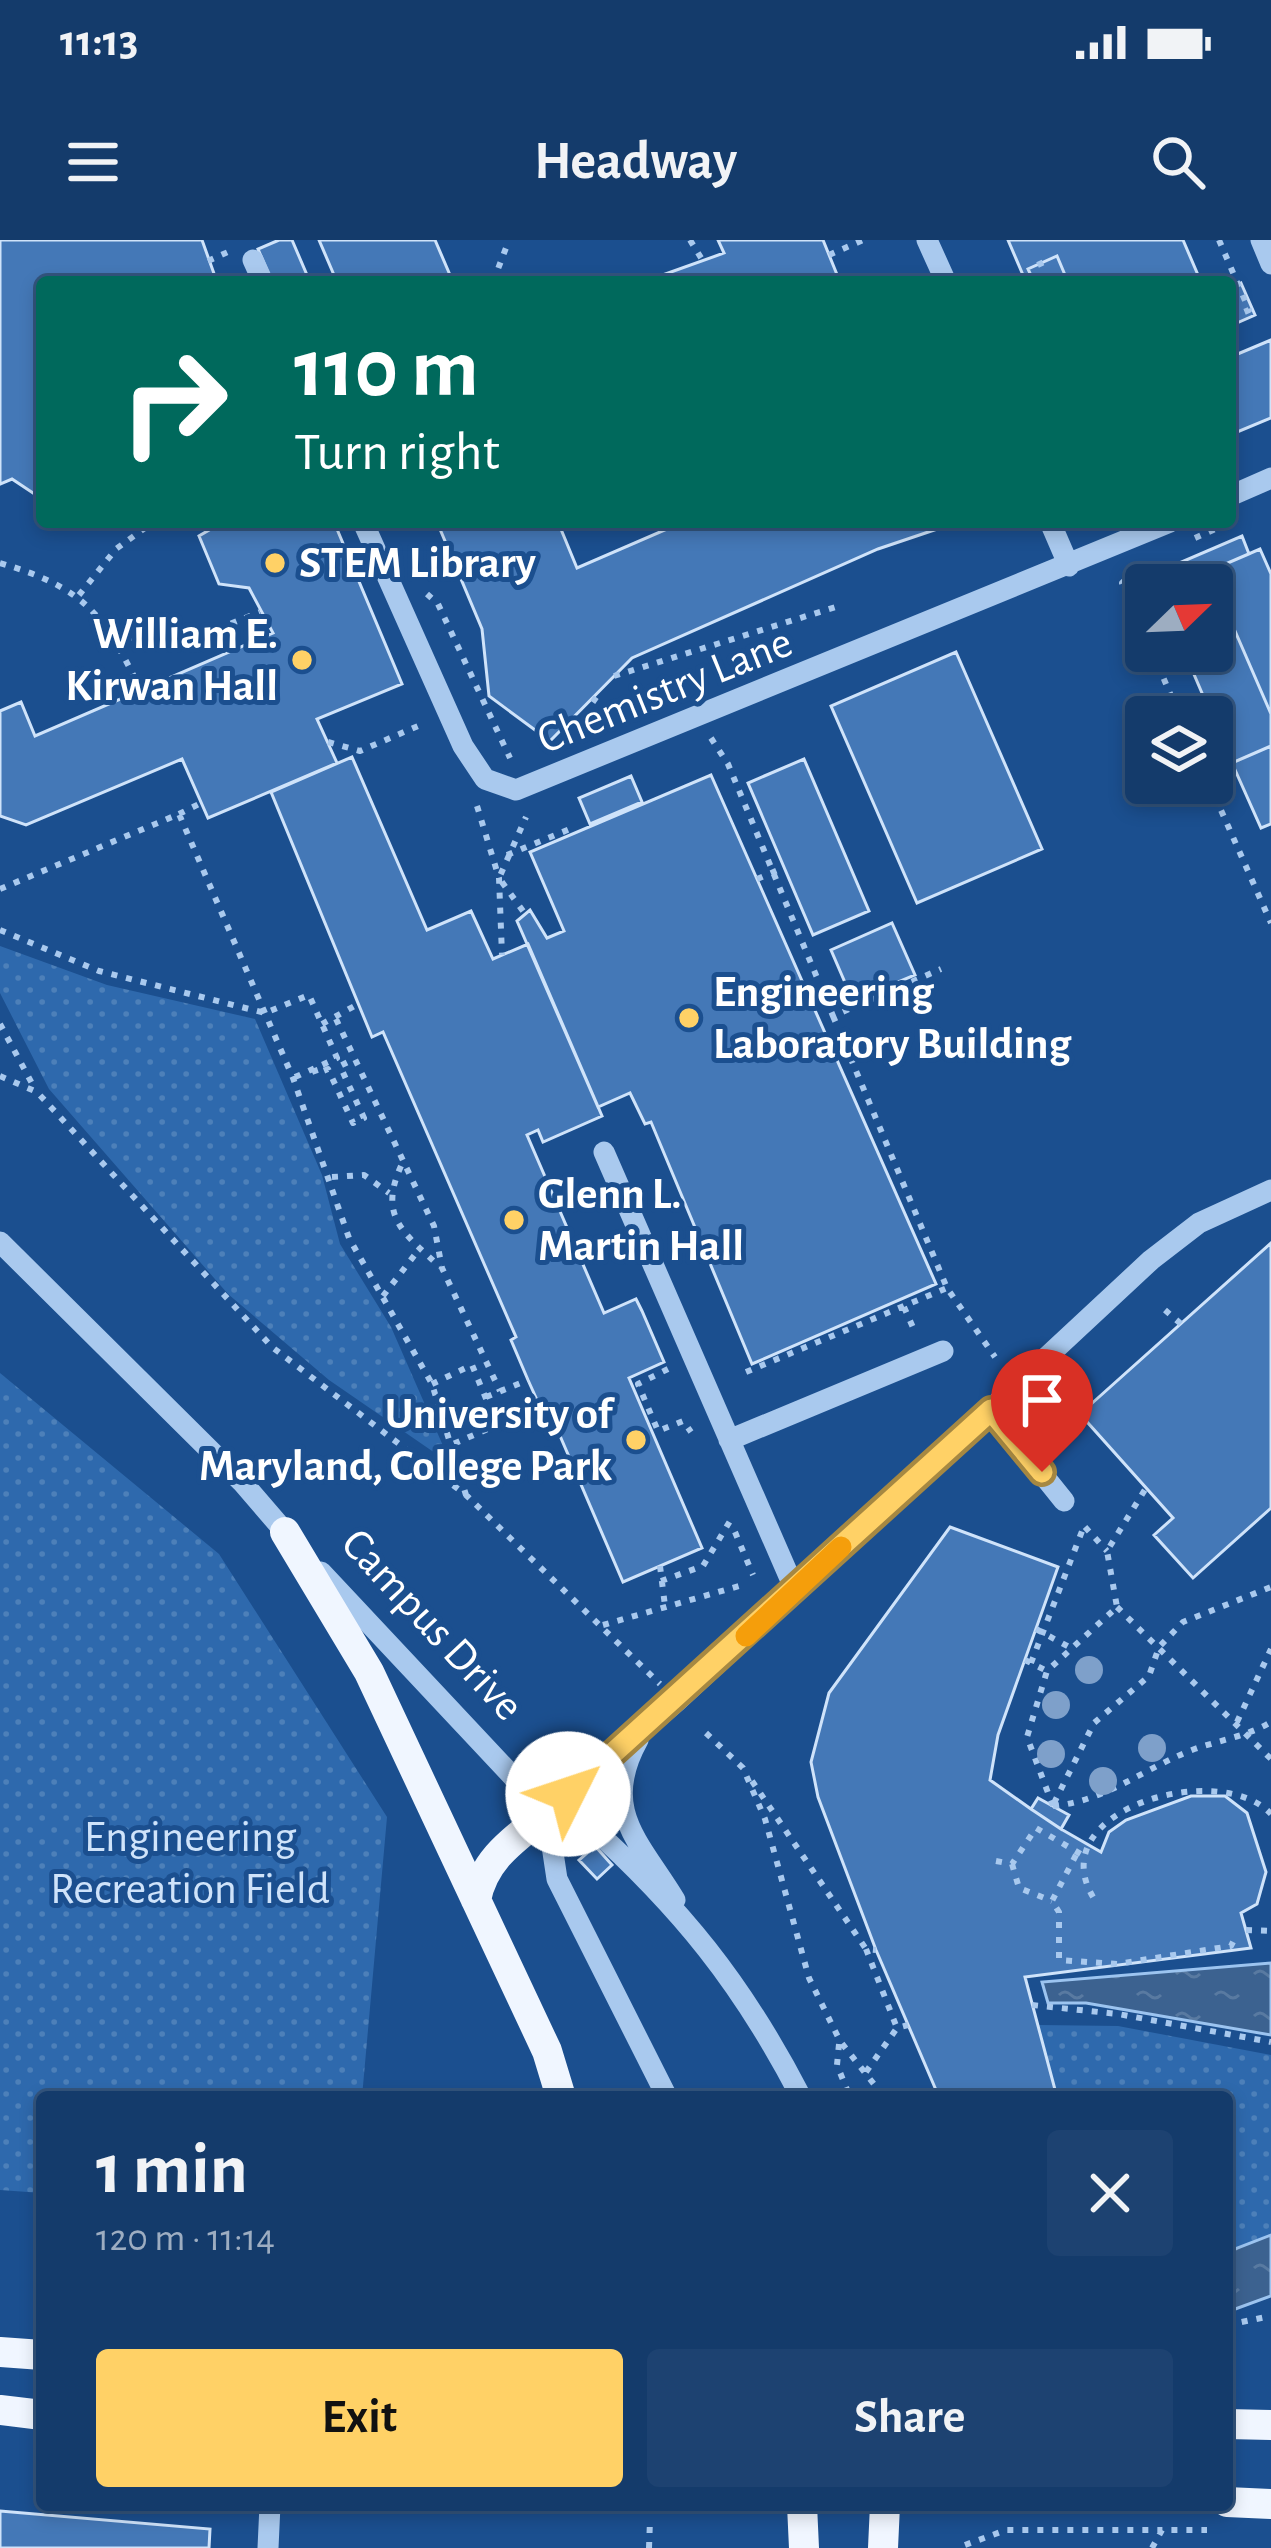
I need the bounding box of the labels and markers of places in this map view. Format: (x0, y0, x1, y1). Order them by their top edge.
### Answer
place label: STEM Library (299, 541, 537, 586)
marker: STEM Library (262, 550, 288, 576)
place label: William E. Kirwan Hall (65, 612, 278, 709)
marker: William E. Kirwan Hall (289, 647, 315, 673)
place label: Engineering Laboratory Building (713, 970, 1072, 1067)
marker: Engineering Laboratory Building (676, 1005, 702, 1031)
place label: Glenn L. Martin Hall (538, 1172, 744, 1269)
marker: Glenn L. Martin Hall (501, 1207, 527, 1233)
pin (991, 1349, 1093, 1472)
place label: University of Maryland, College Park (199, 1392, 615, 1489)
marker: University of Maryland, College Park (623, 1427, 649, 1453)

